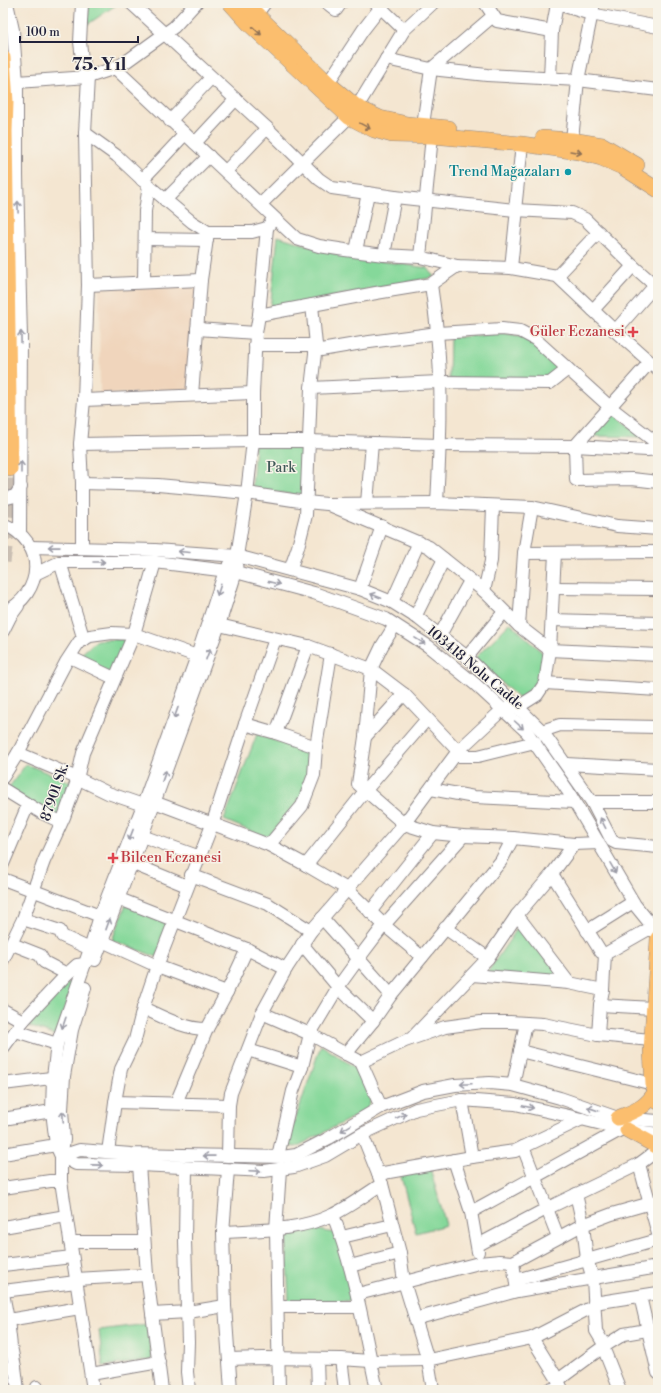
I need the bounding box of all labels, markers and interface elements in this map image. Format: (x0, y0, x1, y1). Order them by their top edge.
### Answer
scale bar (20, 18, 138, 44)
text: 100 m (26, 25, 60, 40)
one-way arrow (252, 26, 262, 36)
district label: 75. Yıl (72, 53, 126, 76)
one-way arrow (359, 122, 371, 130)
one-way arrow (570, 148, 583, 156)
place label: Trend Mağazaları (449, 163, 560, 181)
marker: Trend Mağazaları (563, 167, 573, 177)
one-way arrow (14, 201, 22, 214)
place label: Güler Eczanesi (530, 323, 625, 341)
marker: Güler Eczanesi (628, 327, 638, 337)
one-way arrow (17, 331, 25, 344)
park label: Park (266, 459, 296, 477)
one-way arrow (17, 461, 25, 474)
one-way arrow (48, 543, 61, 551)
one-way arrow (178, 548, 191, 555)
one-way arrow (92, 558, 105, 566)
one-way arrow (267, 579, 280, 587)
one-way arrow (215, 584, 222, 597)
one-way arrow (371, 591, 383, 599)
street label: 103418 Nolu Cadde (423, 622, 527, 714)
one-way arrow (414, 637, 426, 645)
one-way arrow (205, 648, 213, 660)
one-way arrow (172, 707, 180, 719)
one-way arrow (513, 720, 523, 729)
street label: 87901 Sk. (37, 760, 73, 824)
one-way arrow (160, 770, 168, 782)
one-way arrow (598, 817, 606, 829)
one-way arrow (127, 829, 135, 841)
place label: Bilcen Eczanesi (120, 849, 222, 867)
marker: Bilcen Eczanesi (108, 853, 118, 863)
one-way arrow (610, 862, 618, 874)
one-way arrow (105, 918, 113, 930)
one-way arrow (60, 1017, 68, 1029)
one-way arrow (460, 1081, 473, 1088)
one-way arrow (521, 1104, 534, 1112)
one-way arrow (586, 1105, 599, 1112)
one-way arrow (59, 1111, 66, 1124)
one-way arrow (395, 1112, 407, 1119)
one-way arrow (341, 1124, 352, 1132)
one-way arrow (203, 1152, 216, 1160)
one-way arrow (90, 1161, 103, 1168)
one-way arrow (248, 1167, 261, 1175)

